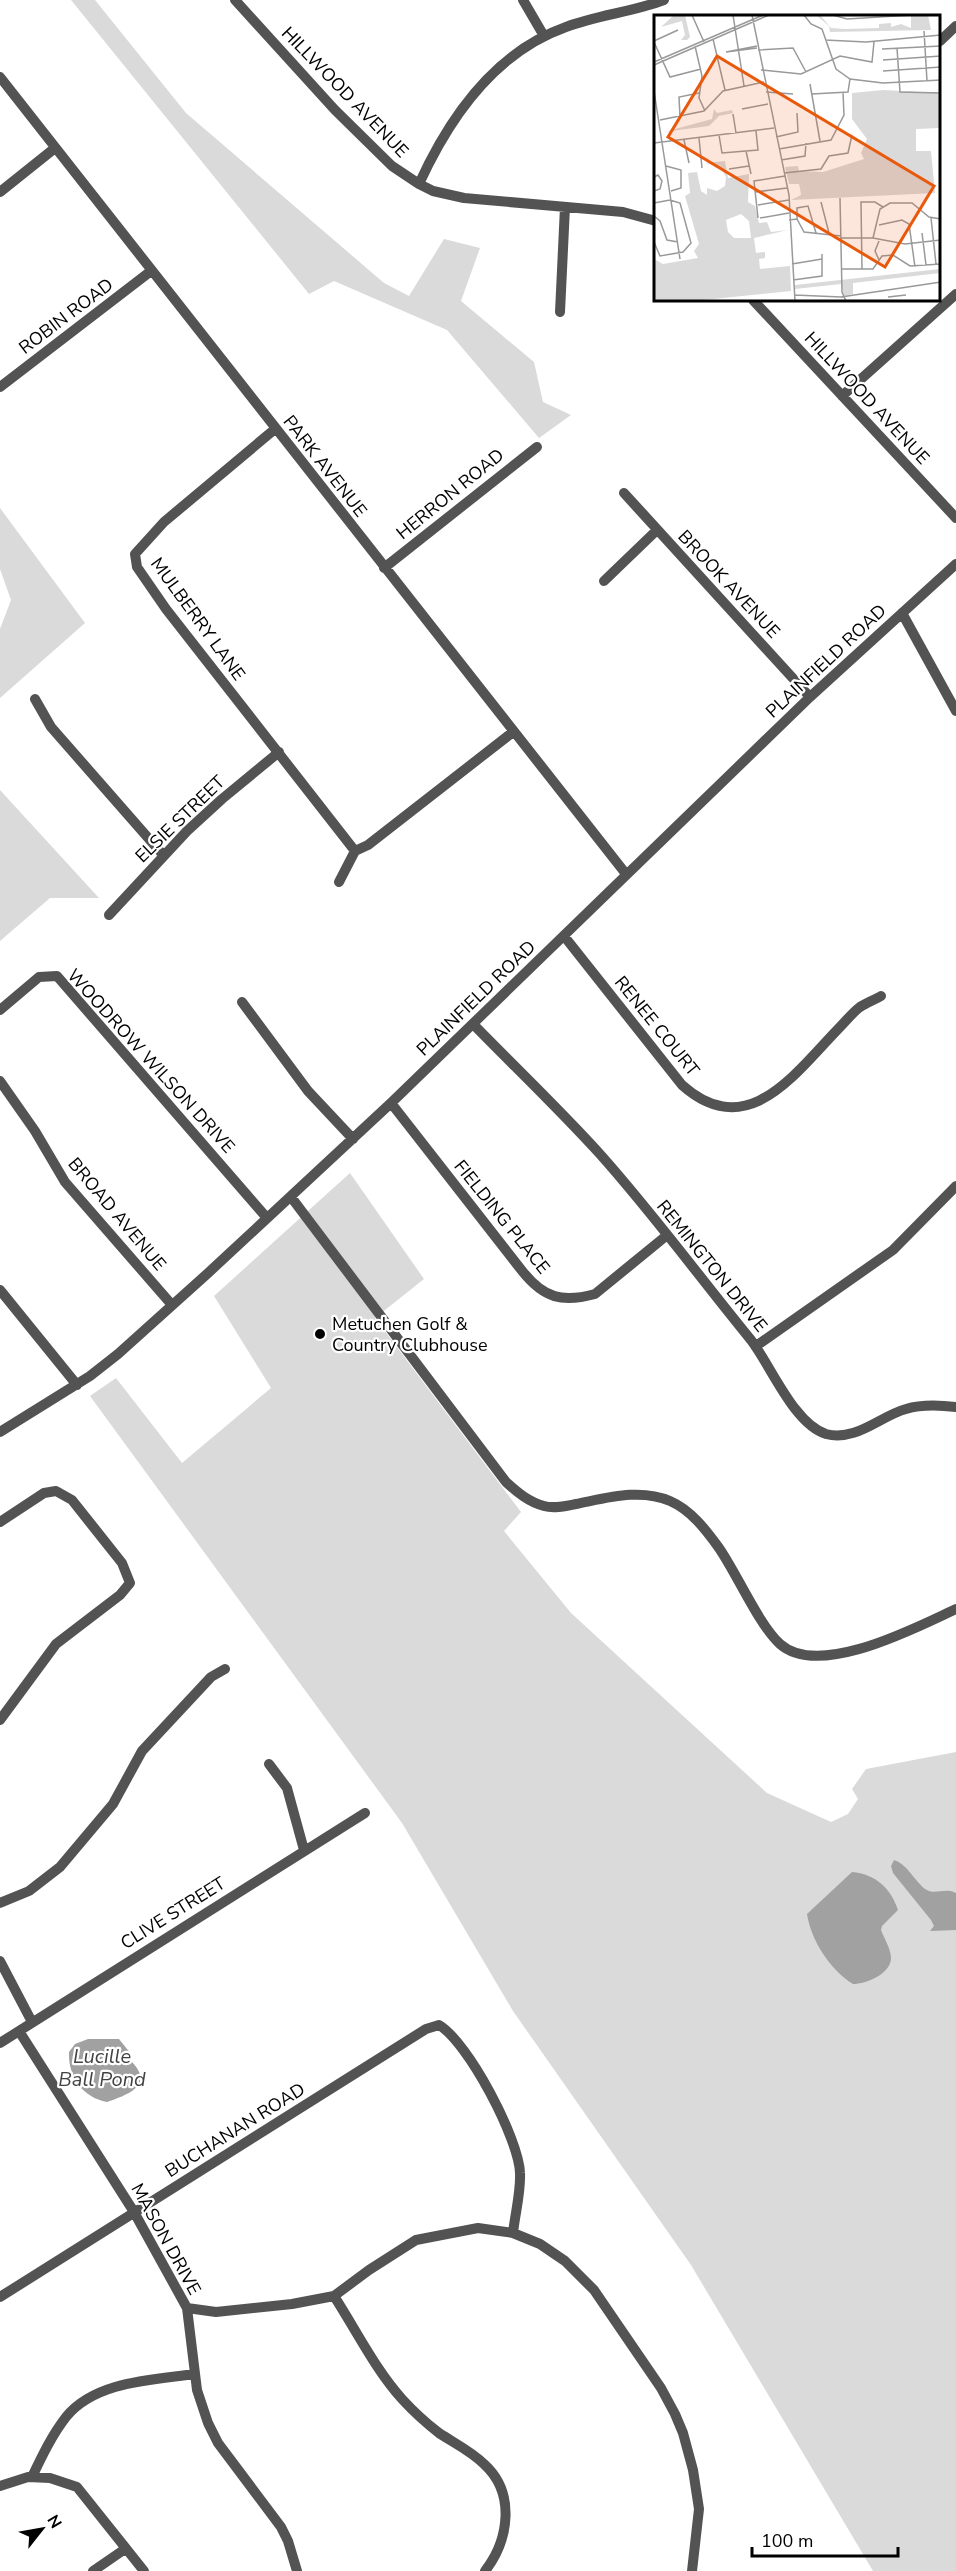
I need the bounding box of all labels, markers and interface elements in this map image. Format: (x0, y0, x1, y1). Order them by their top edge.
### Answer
inset map (654, 15, 941, 302)
street label: HILLWOOD AVENUE (276, 21, 414, 163)
street label: ROBIN ROAD (14, 273, 118, 359)
street label: HILLWOOD AVENUE (799, 326, 935, 470)
street label: PARK AVENUE (278, 410, 372, 522)
street label: HERRON ROAD (391, 443, 509, 545)
street label: BROOK AVENUE (673, 525, 785, 643)
street label: MULBERRY LANE (145, 553, 251, 685)
street label: PLAINFIELD ROAD (761, 599, 891, 723)
street label: ELSIE STREET (130, 770, 230, 868)
street label: PLAINFIELD ROAD (411, 935, 541, 1061)
street label: WOODROW WILSON DRIVE (62, 964, 240, 1158)
street label: RENEE COURT (609, 971, 705, 1081)
street label: BROAD AVENUE (63, 1152, 171, 1276)
street label: FIELDING PLACE (449, 1155, 555, 1279)
street label: REMINGTON DRIVE (651, 1195, 773, 1337)
place label: Metuchen Golf & Country Clubhouse (332, 1312, 488, 1357)
marker: Metuchen Golf & Country Clubhouse (313, 1327, 327, 1341)
street label: CLIVE STREET (116, 1871, 230, 1955)
water label: Lucille Ball Pond (58, 2043, 146, 2093)
street label: BUCHANAN ROAD (161, 2077, 309, 2183)
street label: MASON DRIVE (125, 2179, 207, 2299)
north arrow (12, 2499, 72, 2559)
text: N (41, 2511, 67, 2533)
scale bar (752, 2520, 898, 2558)
text: 100 m (761, 2529, 813, 2553)

